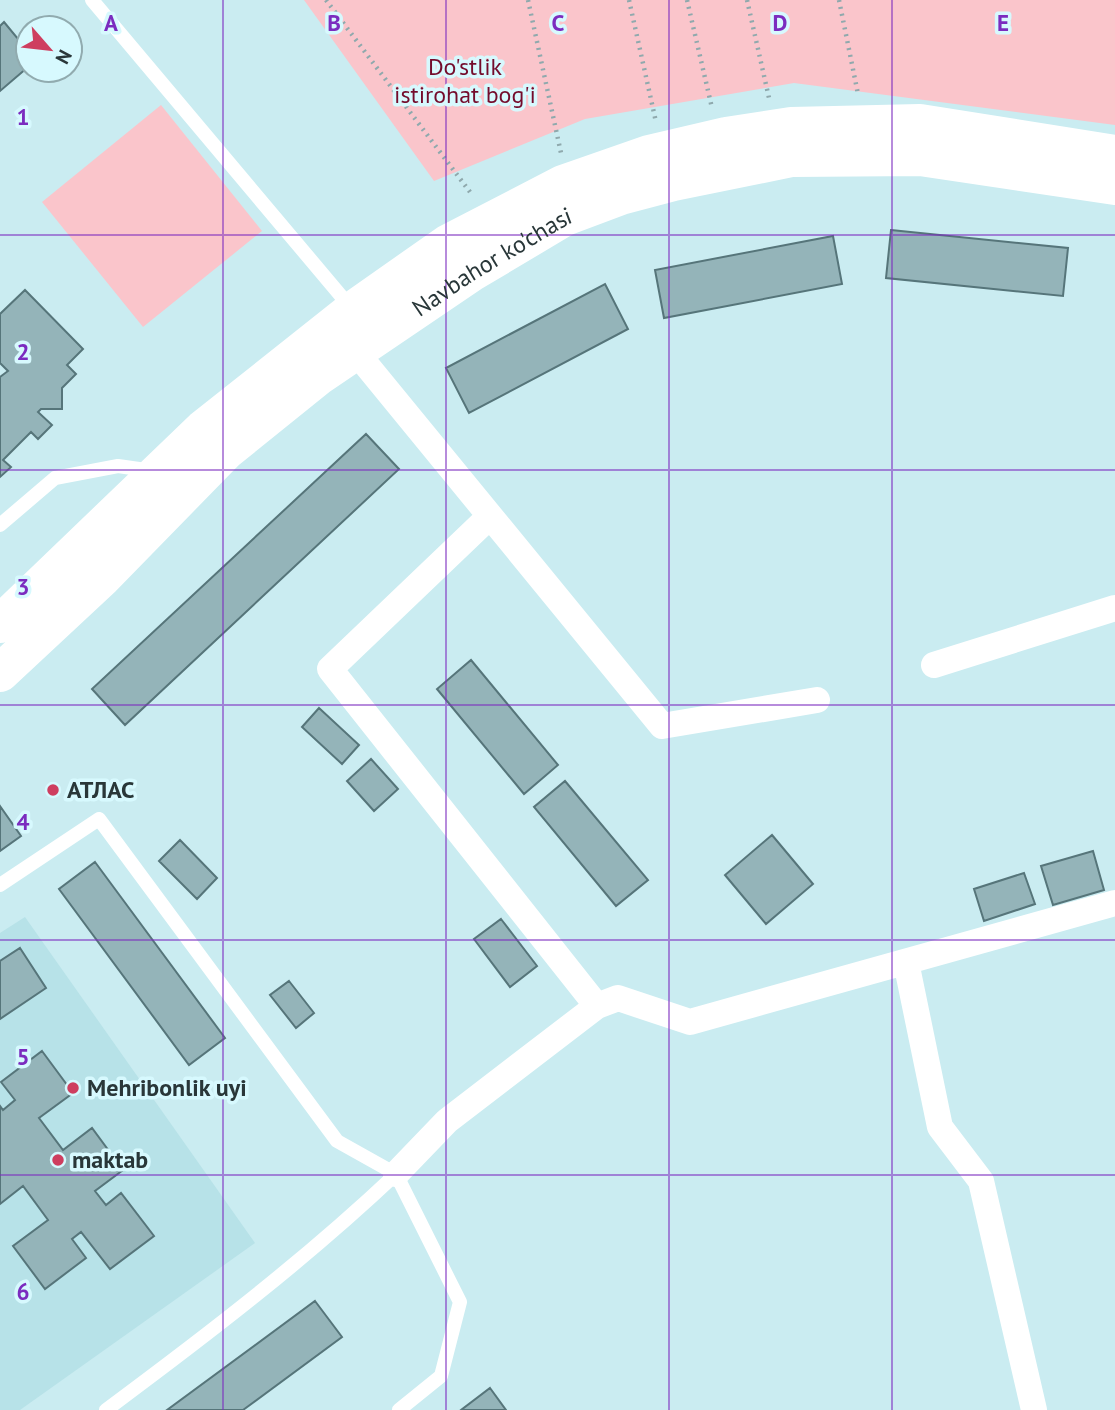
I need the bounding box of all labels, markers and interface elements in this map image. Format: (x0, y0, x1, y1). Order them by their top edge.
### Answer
text: A (104, 8, 118, 37)
text: B (327, 8, 341, 37)
text: C (552, 8, 565, 37)
text: D (773, 8, 787, 37)
text: E (997, 8, 1009, 37)
north arrow (14, 14, 84, 84)
text: N (50, 46, 78, 68)
park label: Do'stlik istirohat bog'i (394, 51, 536, 110)
text: 1 (16, 102, 30, 131)
street label: Navbahor ko'chasi (406, 200, 576, 323)
text: 2 (16, 337, 30, 366)
text: 3 (16, 572, 30, 601)
place label: АТЛАС (67, 774, 134, 805)
marker: АТЛАС (45, 782, 61, 798)
text: 4 (16, 807, 30, 836)
text: 5 (16, 1042, 30, 1071)
place label: Mehribonlik uyi (87, 1072, 247, 1103)
marker: Mehribonlik uyi (65, 1080, 81, 1096)
place label: maktab (72, 1144, 148, 1175)
marker: maktab (50, 1152, 66, 1168)
text: 6 (16, 1277, 30, 1306)

